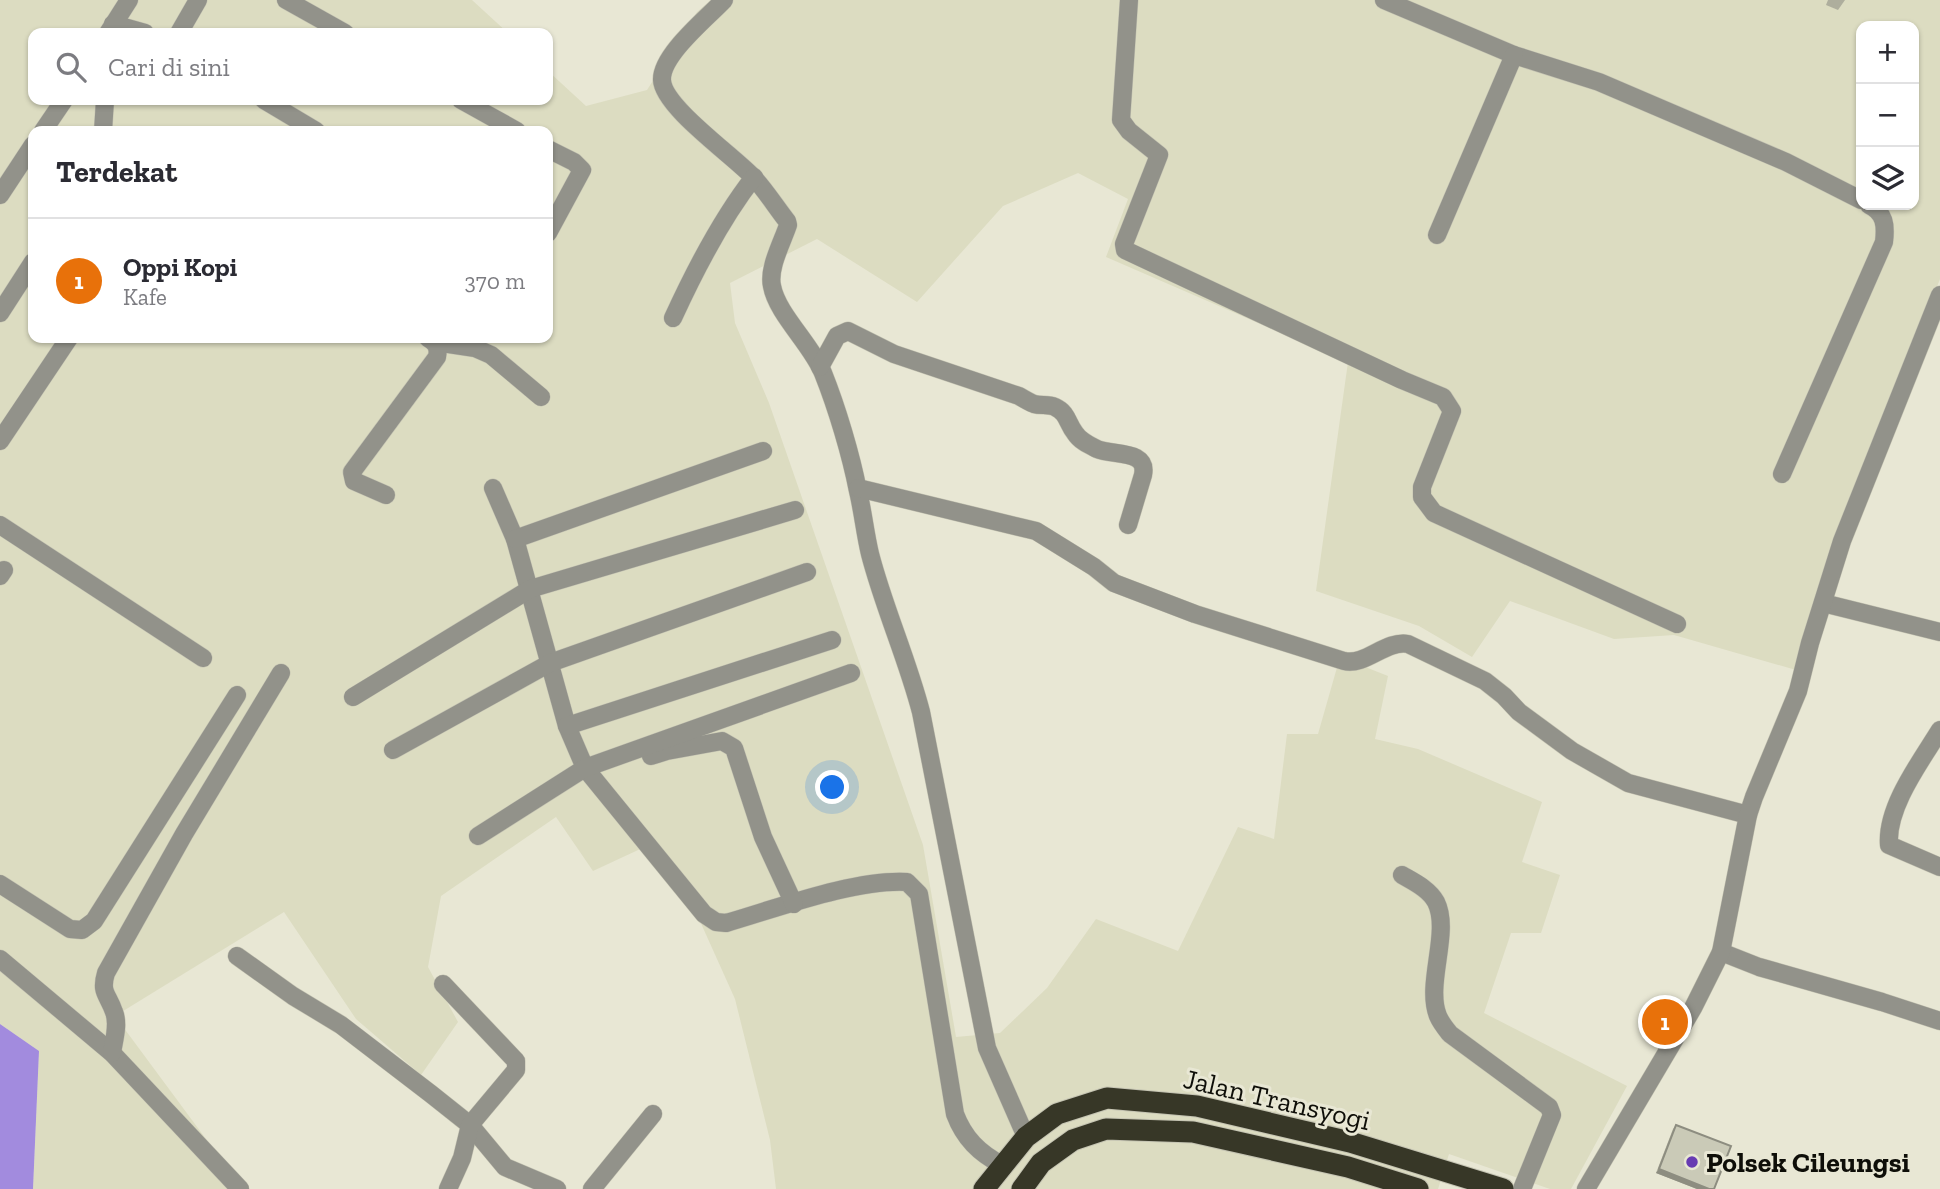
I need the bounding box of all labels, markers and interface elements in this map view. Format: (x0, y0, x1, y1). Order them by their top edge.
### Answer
map controls (1856, 21, 1919, 210)
button: + (1856, 21, 1919, 84)
search box (28, 28, 553, 105)
icon: search (52, 48, 90, 86)
text: Cari di sini (108, 51, 230, 83)
button: − (1856, 84, 1919, 147)
button: layers (1856, 147, 1919, 210)
text: Terdekat (56, 154, 177, 190)
text: Oppi Kopi (123, 251, 237, 283)
text: 1 (74, 267, 84, 295)
text: 370 m (465, 267, 525, 295)
text: Kafe (123, 283, 167, 311)
your location (815, 770, 849, 804)
pin: 1 (1642, 996, 1688, 1048)
street label: Jalan Transyogi (1180, 1062, 1374, 1137)
place label: Polsek Cileungsi (1706, 1146, 1910, 1179)
marker: Polsek Cileungsi (1684, 1154, 1700, 1170)

